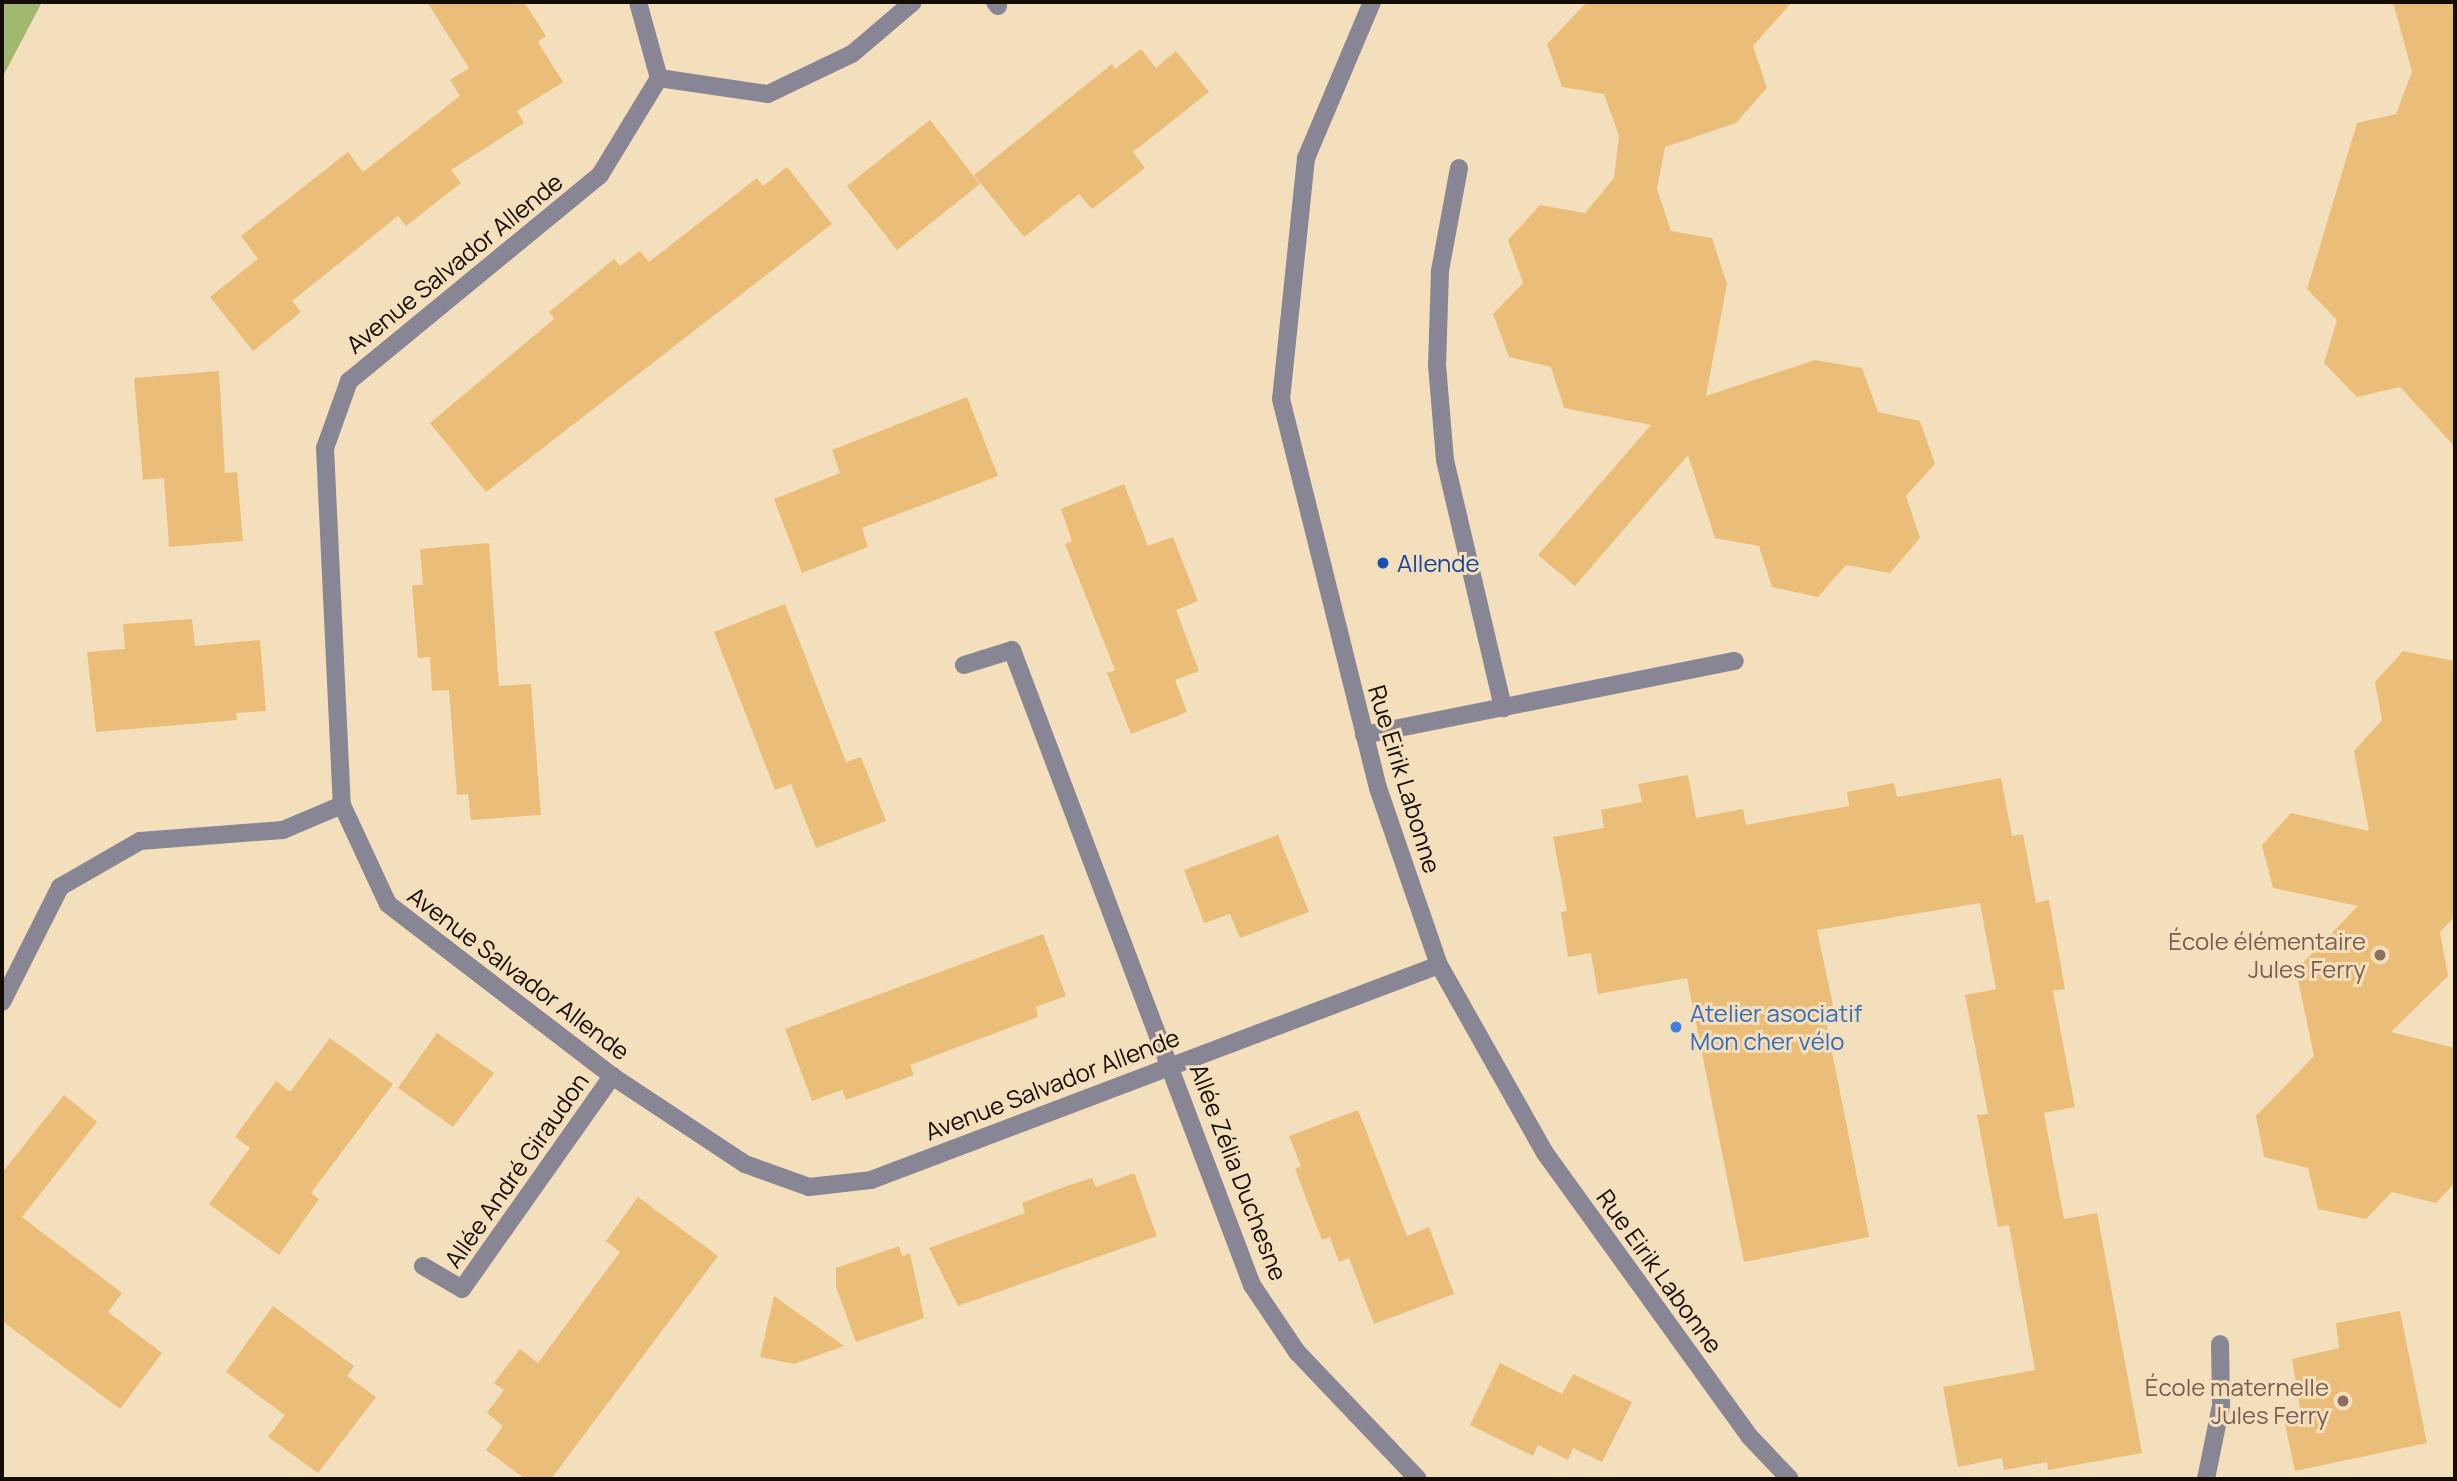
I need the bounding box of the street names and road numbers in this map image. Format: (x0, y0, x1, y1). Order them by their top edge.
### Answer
street label: Avenue Salvador Allende (340, 167, 568, 359)
street label: Rue Eirik Labonne (1363, 682, 1447, 876)
street label: Avenue Salvador Allende (403, 880, 635, 1066)
street label: Avenue Salvador Allende (921, 1022, 1183, 1146)
street label: Allée Zélia Duchesne (1184, 1059, 1294, 1285)
street label: Allée André Giraudon (438, 1067, 594, 1273)
street label: Rue Eirik Labonne (1591, 1184, 1729, 1358)

